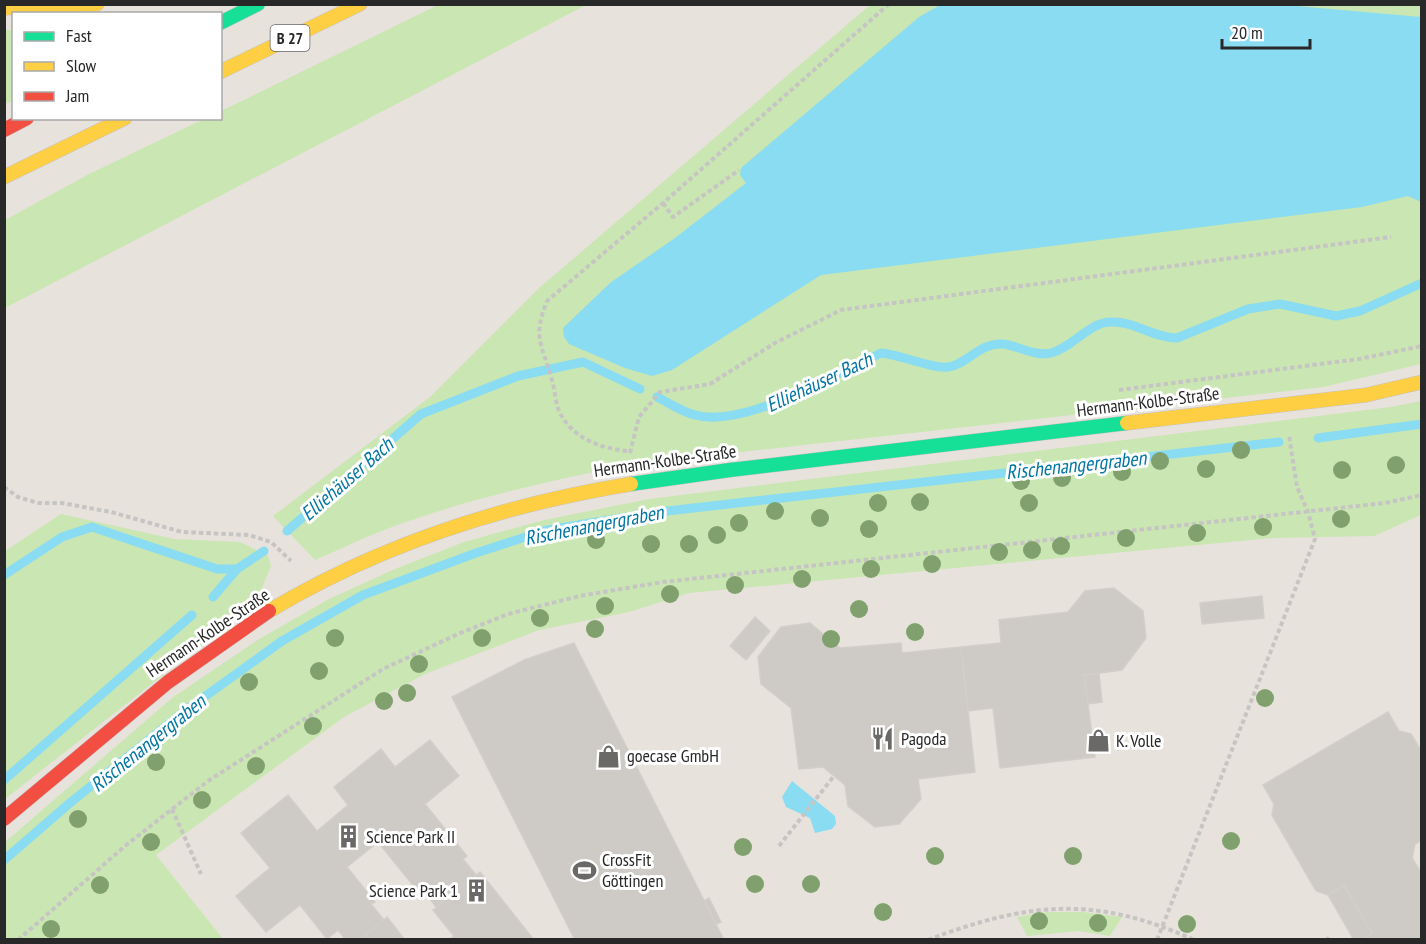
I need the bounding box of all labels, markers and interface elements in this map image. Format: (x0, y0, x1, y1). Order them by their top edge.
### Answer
legend (12, 12, 222, 120)
scale bar (1222, 12, 1310, 50)
text: 20 m (1231, 21, 1263, 44)
text: Fast (66, 24, 92, 47)
road number: B 27 (270, 25, 310, 51)
text: Slow (66, 54, 97, 77)
text: Jam (65, 84, 89, 107)
water label: Elliehäuser Bach (762, 346, 877, 418)
street label: Hermann-Kolbe-Straße (1075, 381, 1221, 422)
water label: Elliehäuser Bach (295, 431, 399, 526)
street label: Hermann-Kolbe-Straße (592, 439, 738, 482)
water label: Rischenangergraben (1005, 445, 1149, 485)
water label: Rischenangergraben (522, 499, 667, 551)
street label: Hermann-Kolbe-Straße (142, 583, 274, 682)
water label: Rischenangergraben (85, 688, 212, 797)
restaurant icon: Pagoda (870, 726, 896, 752)
place label: Pagoda (901, 727, 946, 750)
shop icon: K. Volle (1085, 728, 1111, 754)
place label: K. Volle (1116, 729, 1161, 752)
shop icon: goecase GmbH (596, 743, 622, 769)
place label: goecase GmbH (627, 744, 719, 767)
building icon: Science Park II (335, 824, 361, 850)
place label: Science Park II (366, 825, 455, 848)
place label: CrossFit Göttingen (602, 848, 663, 892)
sports icon: CrossFit Göttingen (571, 857, 597, 883)
building icon: Science Park 1 (463, 878, 489, 904)
place label: Science Park 1 (369, 879, 458, 902)

